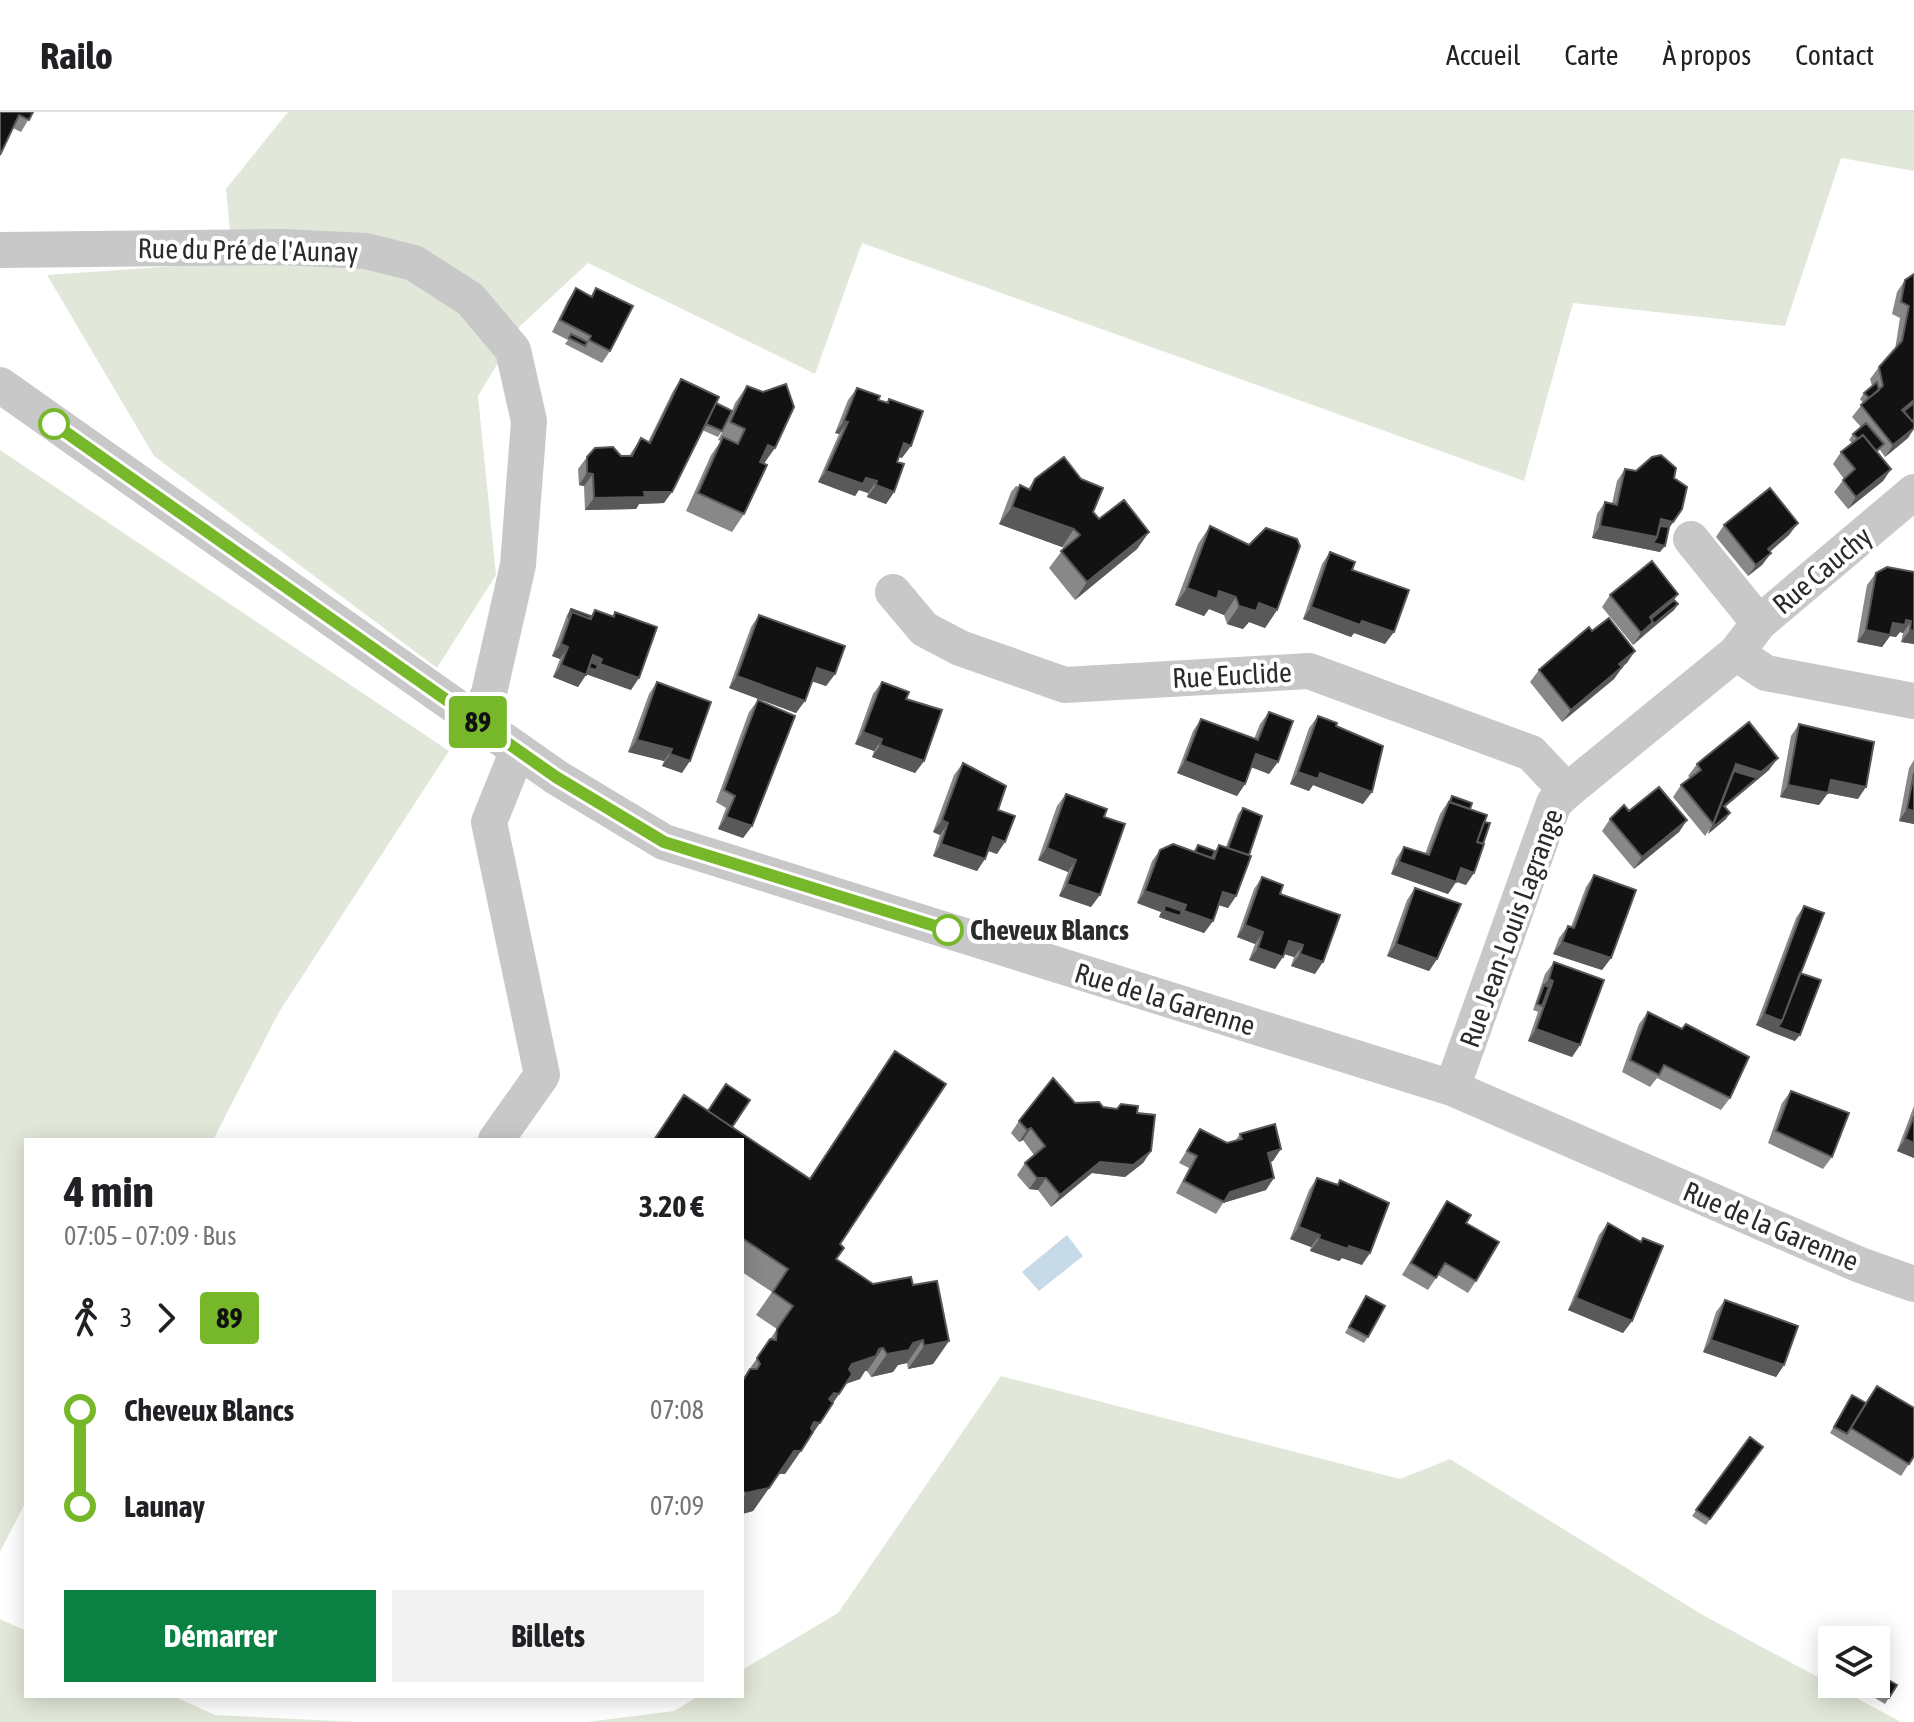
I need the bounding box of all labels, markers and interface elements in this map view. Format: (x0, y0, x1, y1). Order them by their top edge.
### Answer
text: Railo (40, 34, 113, 77)
text: Accueil (1446, 39, 1520, 71)
text: Carte (1564, 39, 1619, 71)
text: À propos (1663, 39, 1751, 71)
text: Contact (1795, 39, 1874, 71)
street label: Rue du Pré de l'Aunay (138, 232, 358, 268)
unlabelled marker (39, 409, 69, 439)
street label: Rue Cauchy (1766, 520, 1878, 620)
street label: Rue Euclide (1171, 656, 1293, 694)
line badge: 89 (442, 696, 514, 748)
text: 89 (465, 706, 491, 738)
street label: Rue Jean-Louis Lagrange (1453, 804, 1569, 1052)
place label: Cheveux Blancs (970, 914, 1129, 946)
marker: Cheveux Blancs (933, 915, 963, 945)
street label: Rue de la Garenne (1071, 956, 1259, 1042)
text: 4 min (64, 1166, 154, 1216)
street label: Rue de la Garenne (1679, 1175, 1863, 1277)
text: 3.20 € (639, 1189, 704, 1223)
text: 07:05 – 07:09 · Bus (64, 1221, 236, 1251)
icon: walk (64, 1296, 108, 1340)
icon: forward (144, 1296, 188, 1340)
text: 89 (216, 1302, 243, 1334)
text: 3 (120, 1303, 132, 1333)
text: Cheveux Blancs (124, 1393, 294, 1427)
text: 07:08 (650, 1395, 704, 1425)
text: Launay (124, 1489, 205, 1523)
text: 07:09 (650, 1491, 704, 1521)
button: Démarrer (64, 1590, 376, 1682)
button: Billets (392, 1590, 704, 1682)
map controls (1818, 1626, 1890, 1698)
button: layers (1818, 1626, 1890, 1698)

